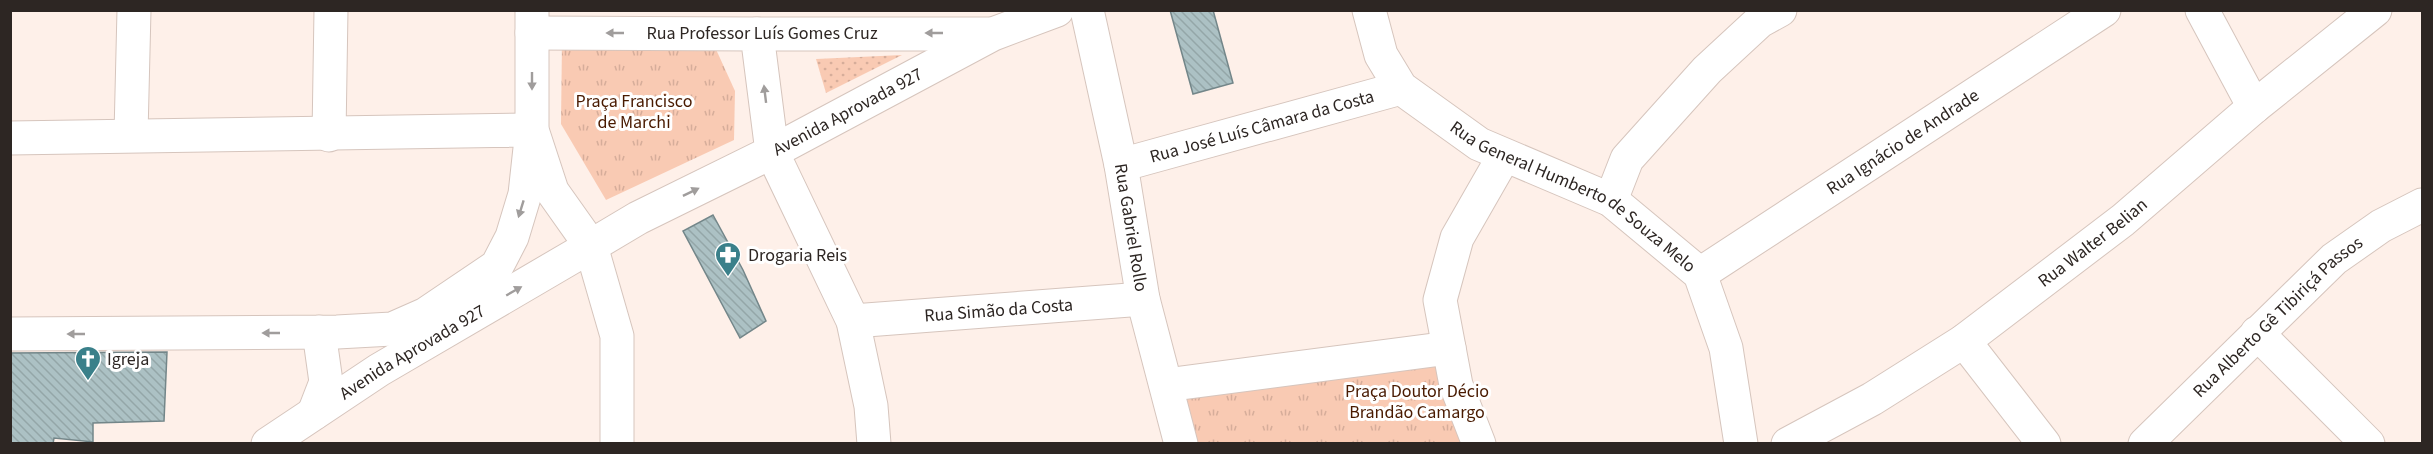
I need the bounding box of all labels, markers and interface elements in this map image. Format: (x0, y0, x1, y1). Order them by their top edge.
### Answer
street label: Rua Professor Luís Gomes Cruz (646, 21, 878, 46)
one-way arrow (605, 28, 624, 38)
one-way arrow (925, 29, 944, 38)
street label: Avenida Aprovada 927 (768, 62, 927, 162)
one-way arrow (527, 72, 537, 91)
street label: Rua Ignácio de Andrade (1821, 83, 1984, 201)
one-way arrow (760, 84, 770, 103)
street label: Rua José Luís Câmara da Costa (1147, 84, 1377, 169)
park label: Praça Francisco de Marchi (576, 89, 692, 135)
street label: Rua General Humberto de Souza Melo (1445, 115, 1701, 278)
street label: Rua Gabriel Rollo (1108, 162, 1154, 293)
one-way arrow (682, 187, 699, 197)
street label: Rua Walter Belian (2033, 192, 2153, 293)
one-way arrow (516, 200, 525, 218)
street label: Rua Alberto Gê Tibiriçá Passos (2187, 230, 2368, 403)
pharmacy icon: Drogaria Reis (713, 240, 743, 278)
place label: Drogaria Reis (748, 243, 847, 268)
one-way arrow (506, 286, 522, 297)
street label: Rua Simão da Costa (923, 292, 1074, 328)
street label: Avenida Aprovada 927 (334, 298, 490, 406)
one-way arrow (261, 328, 280, 338)
one-way arrow (66, 329, 85, 339)
church icon: Igreja (73, 344, 103, 382)
place label: Igreja (107, 347, 149, 372)
park label: Praça Doutor Décio Brandão Camargo (1345, 379, 1489, 425)

